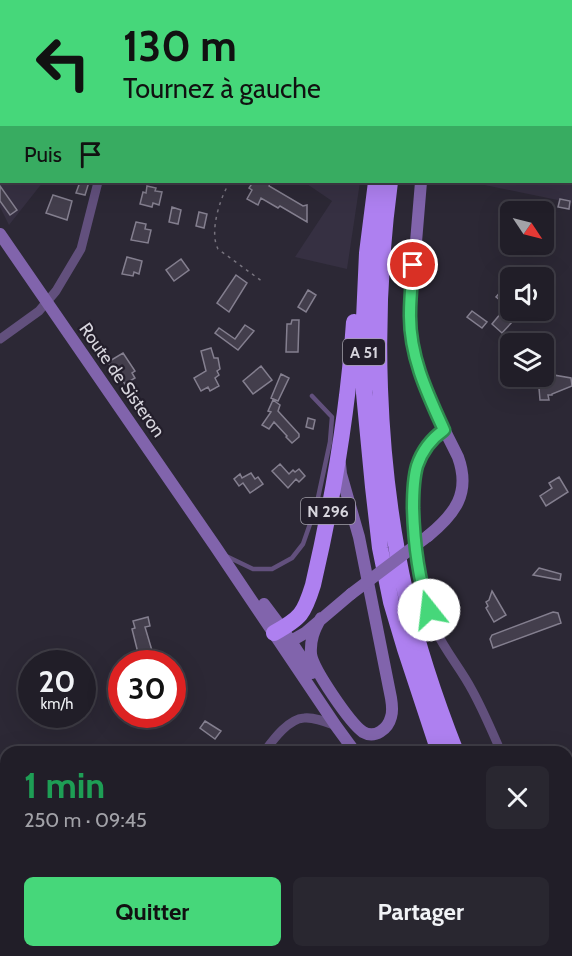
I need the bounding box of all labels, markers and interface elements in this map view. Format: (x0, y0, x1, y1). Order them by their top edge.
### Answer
text: 130 m (123, 20, 237, 72)
icon: left (24, 24, 102, 102)
text: Tournez à gauche (123, 72, 321, 105)
icon: arrive (74, 138, 107, 171)
text: Puis (24, 141, 62, 168)
north arrow (500, 201, 554, 255)
map controls (500, 201, 554, 387)
pin (387, 239, 438, 290)
icon: arrive (396, 248, 429, 281)
button: sound (500, 267, 554, 321)
street label: Route de Sisteron (74, 319, 170, 441)
button: layers (500, 333, 554, 387)
road number: A 51 (343, 339, 385, 365)
road number: N 296 (301, 498, 355, 524)
position arrow (397, 578, 461, 642)
speed limit sign: 30 (108, 650, 186, 728)
text: 20 (38, 663, 76, 700)
text: km/h (41, 695, 73, 713)
text: 1 min (24, 763, 105, 807)
button: close (486, 766, 549, 829)
text: 250 m · 09:45 (24, 808, 147, 832)
button: Quitter (24, 877, 281, 946)
button: Partager (293, 877, 549, 946)

